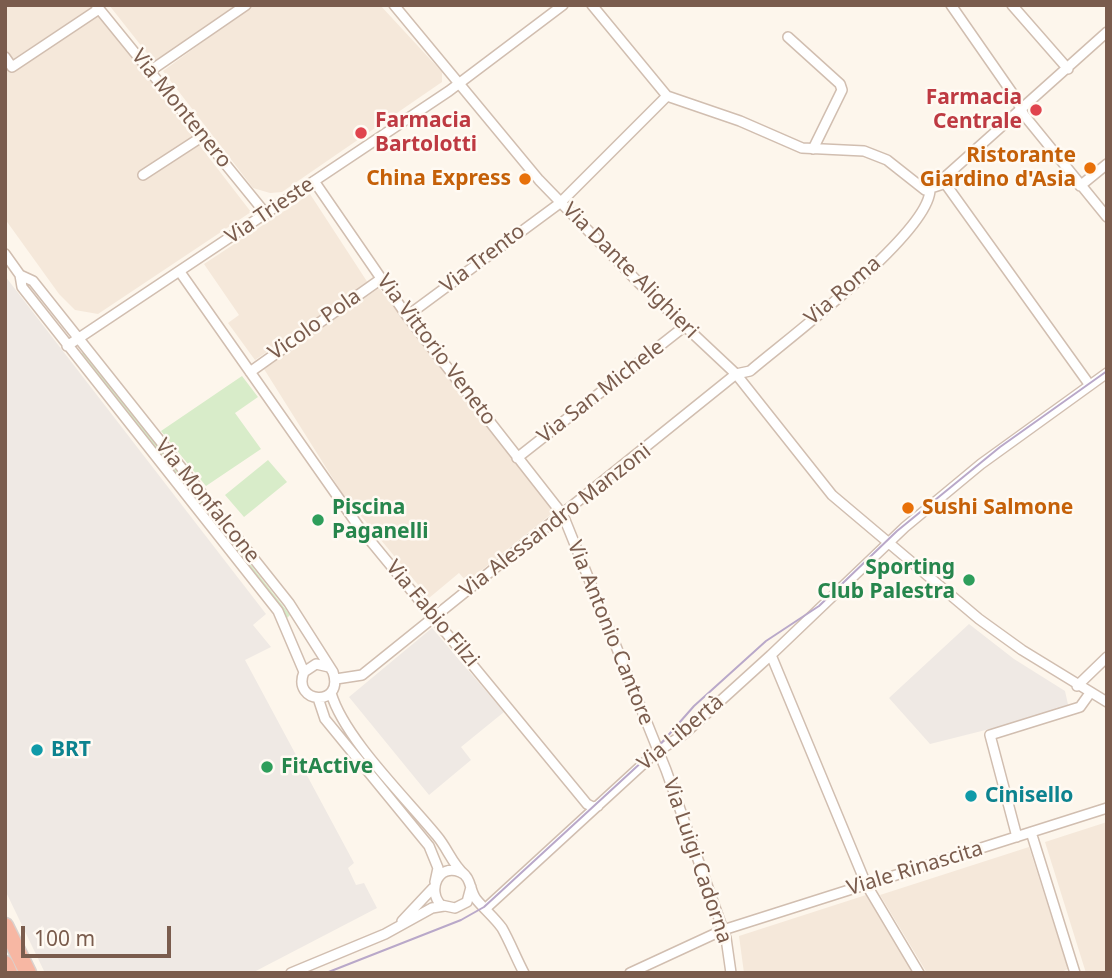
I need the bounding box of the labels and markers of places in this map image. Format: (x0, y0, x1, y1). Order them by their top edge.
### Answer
place label: Farmacia Centrale (926, 85, 1022, 135)
marker: Farmacia Centrale (1028, 102, 1044, 118)
place label: Farmacia Bartolotti (375, 108, 477, 158)
marker: Farmacia Bartolotti (353, 125, 369, 141)
place label: Ristorante Giardino d'Asia (920, 143, 1076, 193)
marker: Ristorante Giardino d'Asia (1082, 160, 1098, 176)
place label: China Express (366, 166, 511, 192)
marker: China Express (517, 171, 533, 187)
place label: Piscina Paganelli (332, 495, 428, 545)
place label: Sushi Salmone (922, 495, 1073, 521)
marker: Sushi Salmone (900, 500, 916, 516)
marker: Piscina Paganelli (310, 512, 326, 528)
place label: Sporting Club Palestra (817, 555, 955, 605)
marker: Sporting Club Palestra (961, 572, 977, 588)
place label: BRT (51, 737, 91, 763)
marker: BRT (29, 742, 45, 758)
place label: FitActive (281, 754, 373, 780)
marker: FitActive (259, 759, 275, 775)
place label: Cinisello (985, 783, 1073, 809)
marker: Cinisello (963, 788, 979, 804)

